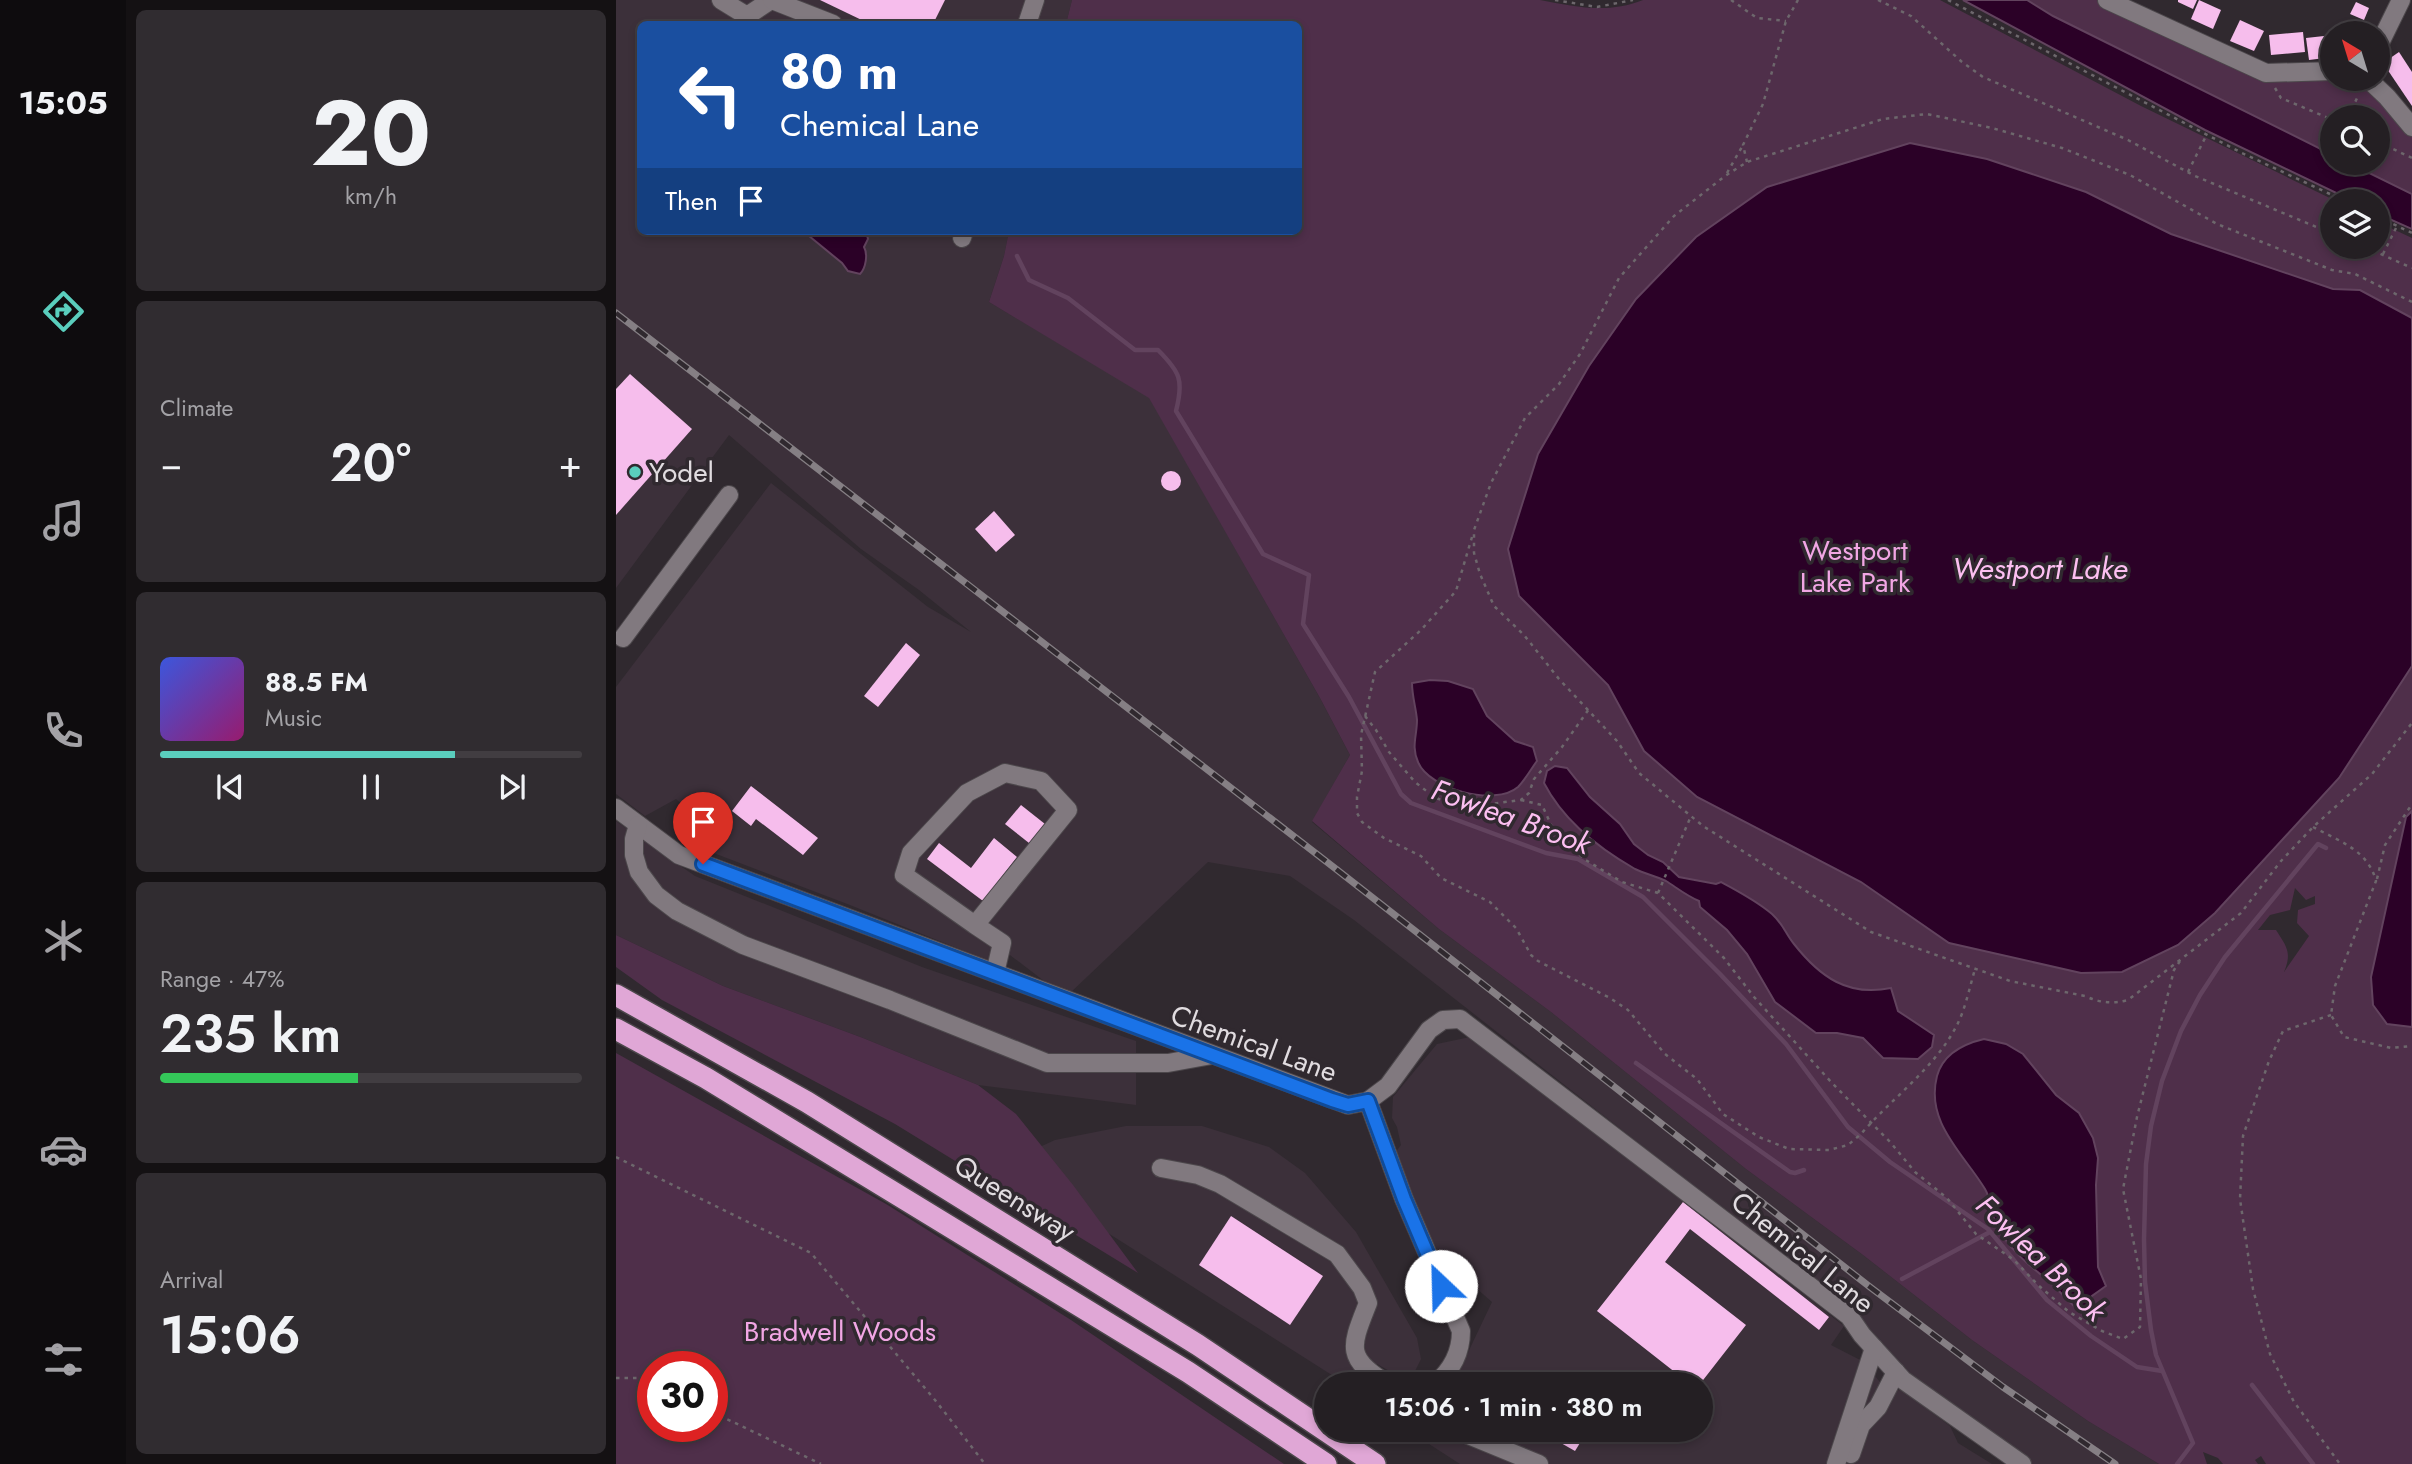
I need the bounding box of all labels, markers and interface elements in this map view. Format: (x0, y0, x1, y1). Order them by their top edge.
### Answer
north arrow (2320, 21, 2390, 91)
map controls (2320, 21, 2390, 259)
text: 80 m (780, 37, 898, 107)
icon: left (665, 49, 756, 140)
text: 20 (311, 68, 431, 199)
text: 15:05 (18, 80, 108, 126)
text: Chemical Lane (780, 102, 979, 148)
button: search (2320, 105, 2390, 175)
text: km/h (345, 179, 397, 213)
text: Then (665, 182, 718, 220)
icon: arrive (732, 182, 770, 220)
button: layers (2320, 189, 2390, 259)
icon: directions (39, 287, 88, 336)
text: Climate (160, 391, 233, 425)
text: 20° (330, 425, 411, 501)
text: − (160, 436, 182, 491)
text: + (559, 436, 582, 491)
place label: Yodel (649, 452, 714, 493)
marker: Yodel (627, 464, 643, 480)
icon: music (39, 496, 88, 545)
park label: Westport Lake Park (1800, 530, 1911, 603)
water label: Westport Lake (1952, 547, 2128, 590)
text: 88.5 FM (265, 663, 368, 701)
text: Music (265, 701, 322, 735)
icon: phone (39, 706, 88, 755)
icon: previous (211, 768, 249, 806)
icon: pause (352, 768, 390, 806)
icon: next (493, 768, 531, 806)
water label: Fowlea Brook (1426, 768, 1598, 866)
pin (673, 792, 733, 864)
icon: arrive (684, 803, 722, 841)
icon: climate (39, 916, 88, 965)
text: Range · 47% (160, 962, 284, 996)
street label: Chemical Lane (1165, 994, 1343, 1093)
text: 235 km (160, 996, 341, 1072)
icon: car (39, 1125, 88, 1174)
street label: Queensway (946, 1145, 1084, 1252)
street label: Chemical Lane (1722, 1182, 1883, 1323)
water label: Fowlea Brook (1966, 1184, 2117, 1332)
position arrow (1404, 1249, 1478, 1323)
text: Arrival (160, 1263, 223, 1297)
text: 15:06 (160, 1297, 301, 1373)
park label: Bradwell Woods (744, 1311, 936, 1352)
icon: filters (39, 1335, 88, 1384)
speed limit sign: 30 (637, 1351, 728, 1442)
text: 15:06 · 1 min · 380 m (1385, 1388, 1642, 1426)

